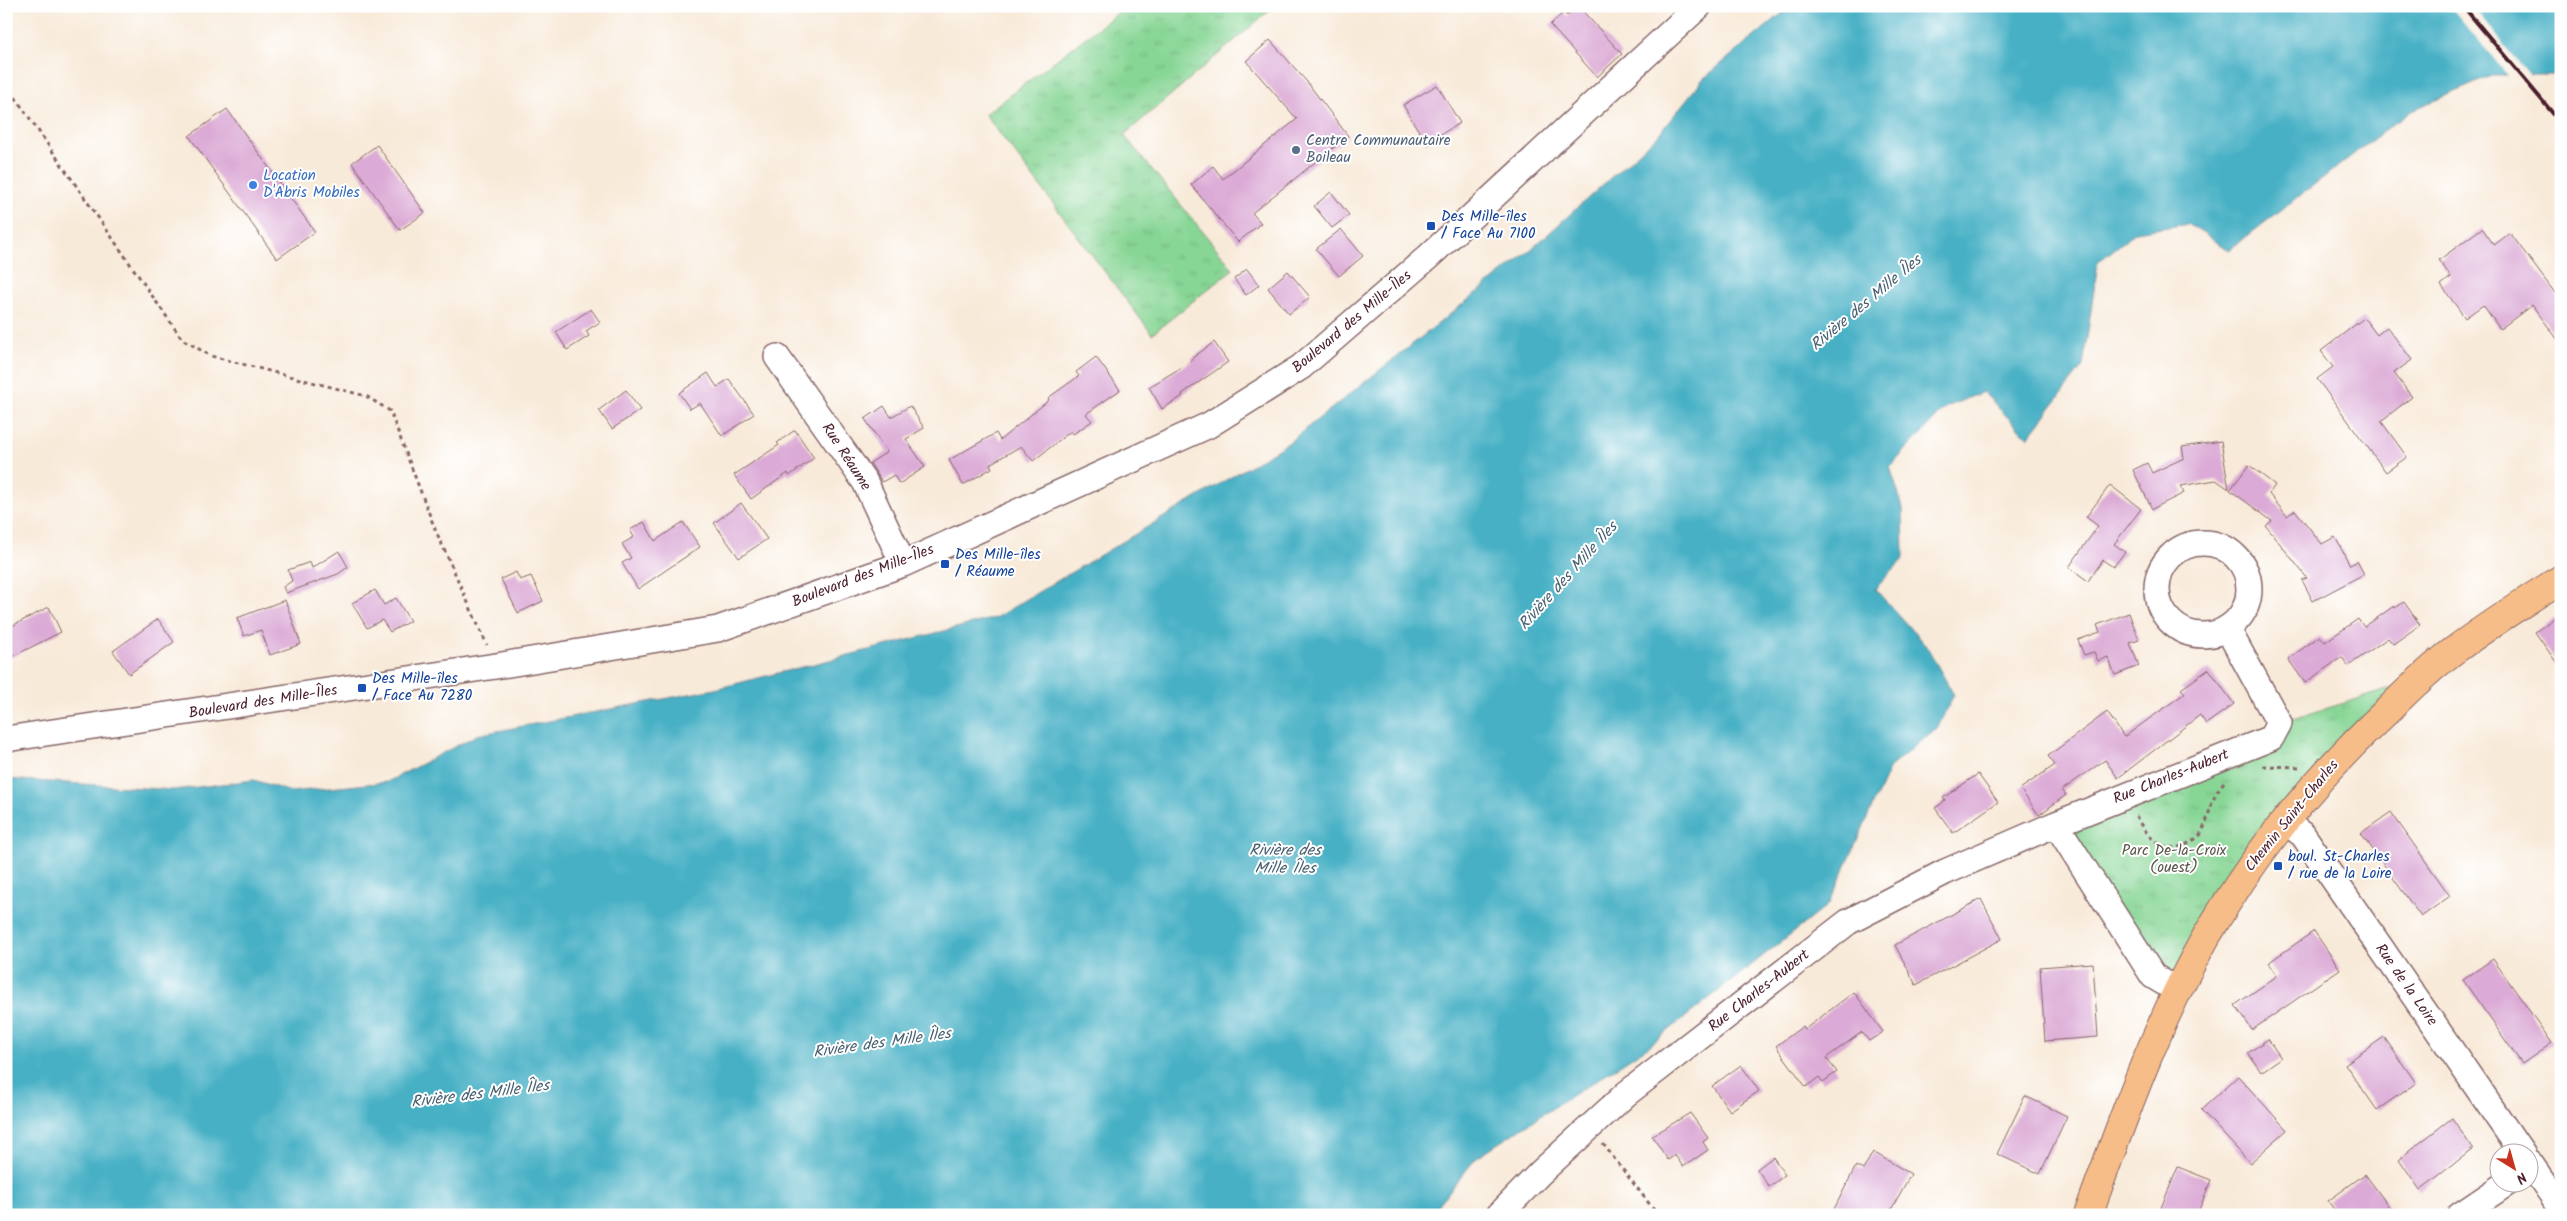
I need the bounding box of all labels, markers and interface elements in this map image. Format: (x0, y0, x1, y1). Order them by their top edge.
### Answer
place label: Centre Communautaire Boileau (1306, 129, 1451, 170)
marker: Centre Communautaire Boileau (1290, 144, 1302, 156)
place label: Location D'Abris Mobiles (263, 164, 360, 205)
marker: Location D'Abris Mobiles (247, 179, 259, 191)
place label: Des Mille-îles / Face Au 7100 (1441, 205, 1536, 246)
marker: Des Mille-îles / Face Au 7100 (1425, 220, 1437, 232)
water label: Rivière des Mille Îles (1805, 247, 1929, 357)
street label: Boulevard des Mille-Îles (1287, 264, 1418, 380)
street label: Rue Réaume (815, 418, 877, 496)
water label: Rivière des Mille Îles (1512, 514, 1625, 636)
street label: Boulevard des Mille-Îles (789, 538, 938, 614)
place label: Des Mille-îles / Réaume (955, 543, 1041, 584)
marker: Des Mille-îles / Réaume (939, 558, 951, 570)
place label: Des Mille-îles / Face Au 7280 (372, 667, 473, 708)
street label: Boulevard des Mille-Îles (187, 678, 340, 726)
marker: Des Mille-îles / Face Au 7280 (356, 682, 368, 694)
street label: Rue Charles-Aubert (2109, 743, 2233, 811)
street label: Chemin Saint-Charles (2239, 754, 2345, 877)
water label: Rivière des Mille Îles (1249, 838, 1323, 881)
park label: Parc De-la-Croix (ouest) (2122, 839, 2227, 880)
place label: boul. St-Charles / rue de la Loire (2288, 845, 2392, 886)
marker: boul. St-Charles / rue de la Loire (2272, 860, 2284, 872)
street label: Rue de la Loire (2369, 939, 2443, 1031)
street label: Rue Charles-Aubert (1703, 944, 1815, 1038)
water label: Rivière des Mille Îles (812, 1021, 955, 1065)
water label: Rivière des Mille Îles (410, 1073, 553, 1115)
north arrow (2490, 1144, 2540, 1194)
text: N (2511, 1166, 2531, 1189)

